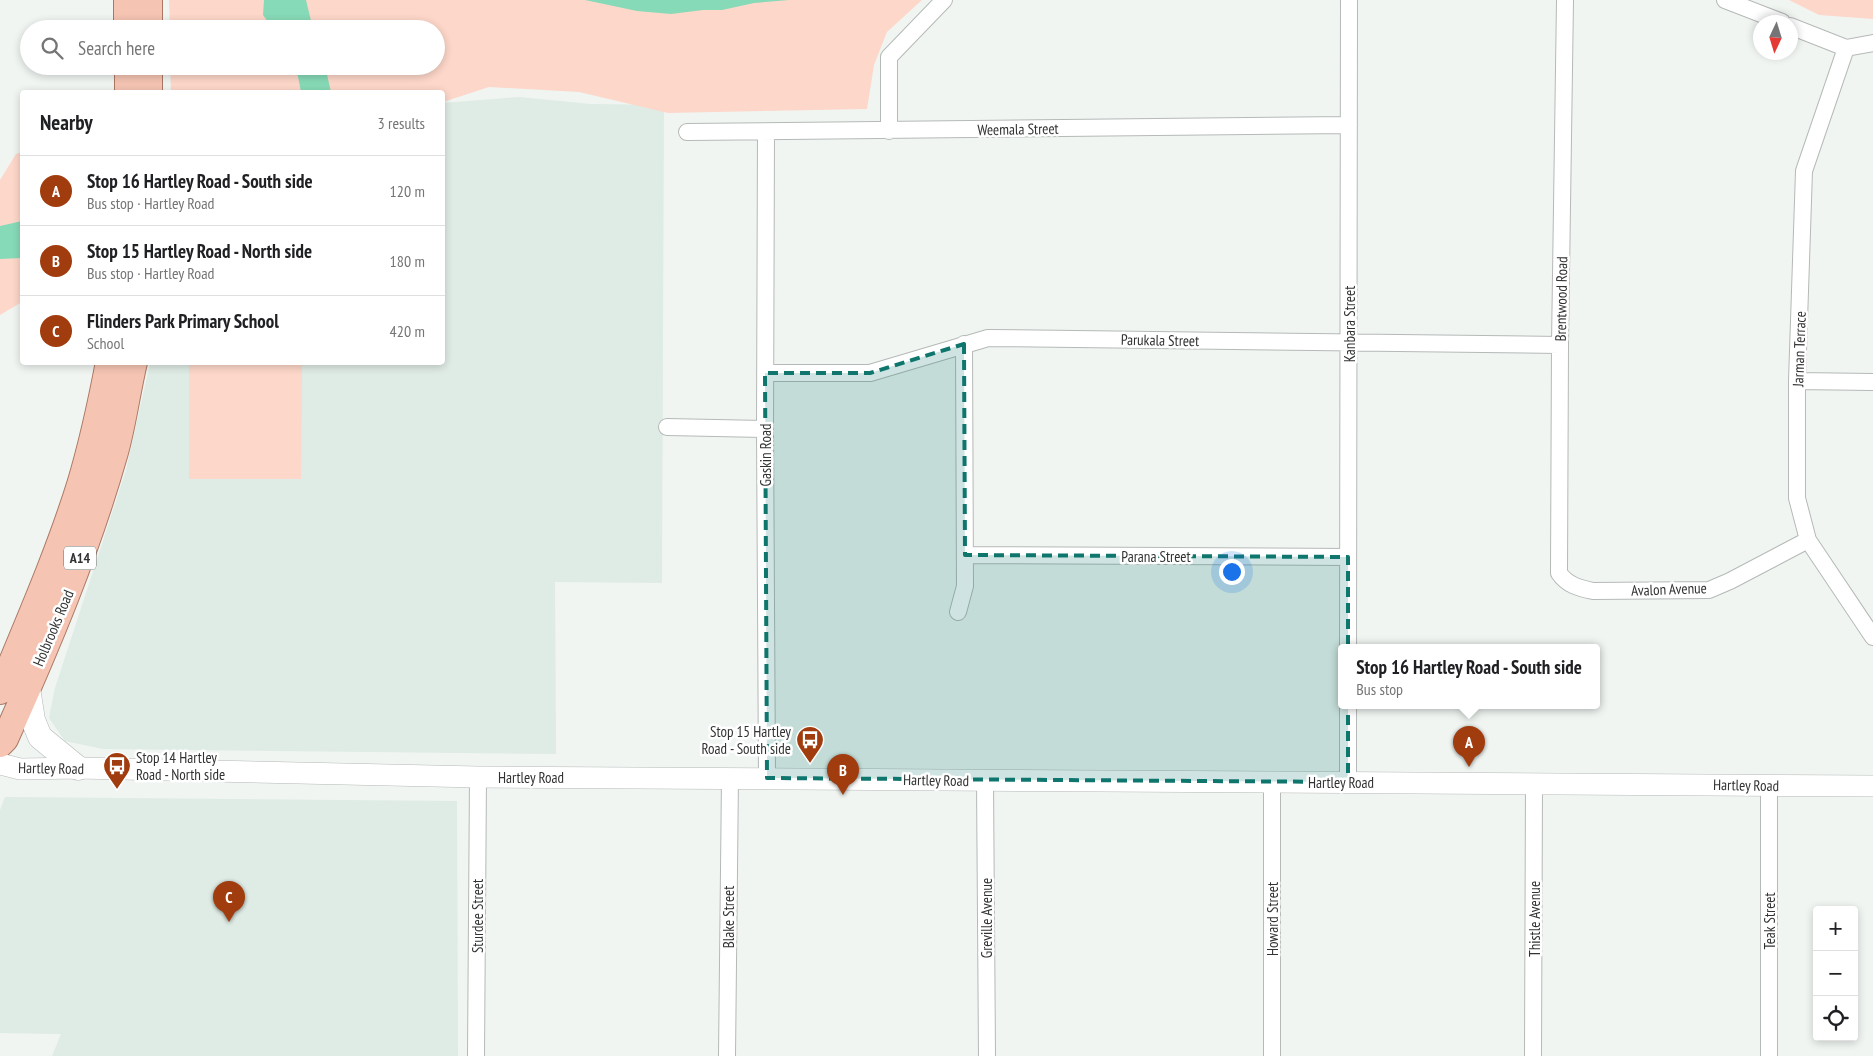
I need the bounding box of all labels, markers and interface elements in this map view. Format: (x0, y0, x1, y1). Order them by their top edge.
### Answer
north arrow (1753, 15, 1798, 60)
search box (20, 20, 445, 75)
icon: search (38, 34, 66, 62)
text: Search here (78, 36, 155, 60)
text: Nearby (40, 109, 93, 136)
text: 3 results (378, 113, 425, 133)
street label: Weemala Street (977, 119, 1059, 139)
text: Stop 16 Hartley Road - South side (87, 169, 313, 193)
text: A (52, 181, 60, 201)
text: 120 m (390, 181, 425, 201)
text: Bus stop · Hartley Road (87, 193, 214, 213)
text: Stop 15 Hartley Road - North side (87, 239, 312, 263)
text: B (52, 251, 60, 271)
text: 180 m (390, 251, 425, 271)
street label: Brentwood Road (1551, 256, 1571, 342)
text: Bus stop · Hartley Road (87, 263, 214, 283)
street label: Kanbara Street (1340, 286, 1359, 362)
text: Flinders Park Primary School (87, 309, 279, 333)
street label: Jarman Terrace (1788, 311, 1810, 388)
text: C (52, 321, 60, 341)
text: 420 m (390, 321, 425, 341)
street label: Parukala Street (1121, 330, 1199, 350)
text: School (87, 333, 124, 353)
street label: Gaskin Road (756, 424, 775, 486)
road number: A14 (64, 546, 96, 570)
street label: Parana Street (1121, 547, 1191, 566)
your location (1219, 559, 1245, 585)
street label: Avalon Avenue (1631, 578, 1707, 600)
street label: Holbrooks Road (28, 587, 78, 669)
popup (1338, 644, 1600, 709)
text: Stop 16 Hartley Road - South side (1356, 655, 1582, 679)
text: Bus stop (1356, 679, 1403, 699)
place label: Stop 15 Hartley Road - South side (701, 722, 791, 758)
bus stop icon: Stop 15 Hartley Road - South side (795, 725, 825, 764)
pin: A (1453, 726, 1485, 767)
place label: Stop 14 Hartley Road - North side (136, 748, 225, 784)
bus stop icon: Stop 14 Hartley Road - North side (102, 751, 132, 790)
pin: B (827, 754, 859, 795)
street label: Hartley Road (18, 758, 84, 778)
street label: Hartley Road (498, 768, 564, 787)
street label: Hartley Road (903, 770, 969, 790)
street label: Hartley Road (1308, 773, 1374, 792)
street label: Hartley Road (1713, 775, 1779, 795)
street label: Greville Avenue (977, 878, 996, 958)
street label: Sturdee Street (468, 879, 487, 953)
pin: C (213, 881, 245, 922)
street label: Thistle Avenue (1525, 881, 1544, 957)
street label: Howard Street (1263, 882, 1282, 956)
street label: Blake Street (719, 886, 738, 948)
street label: Teak Street (1760, 892, 1779, 950)
map controls (1813, 906, 1858, 1041)
button: + (1813, 906, 1858, 951)
button: − (1813, 951, 1858, 996)
button: locate (1813, 996, 1858, 1041)

